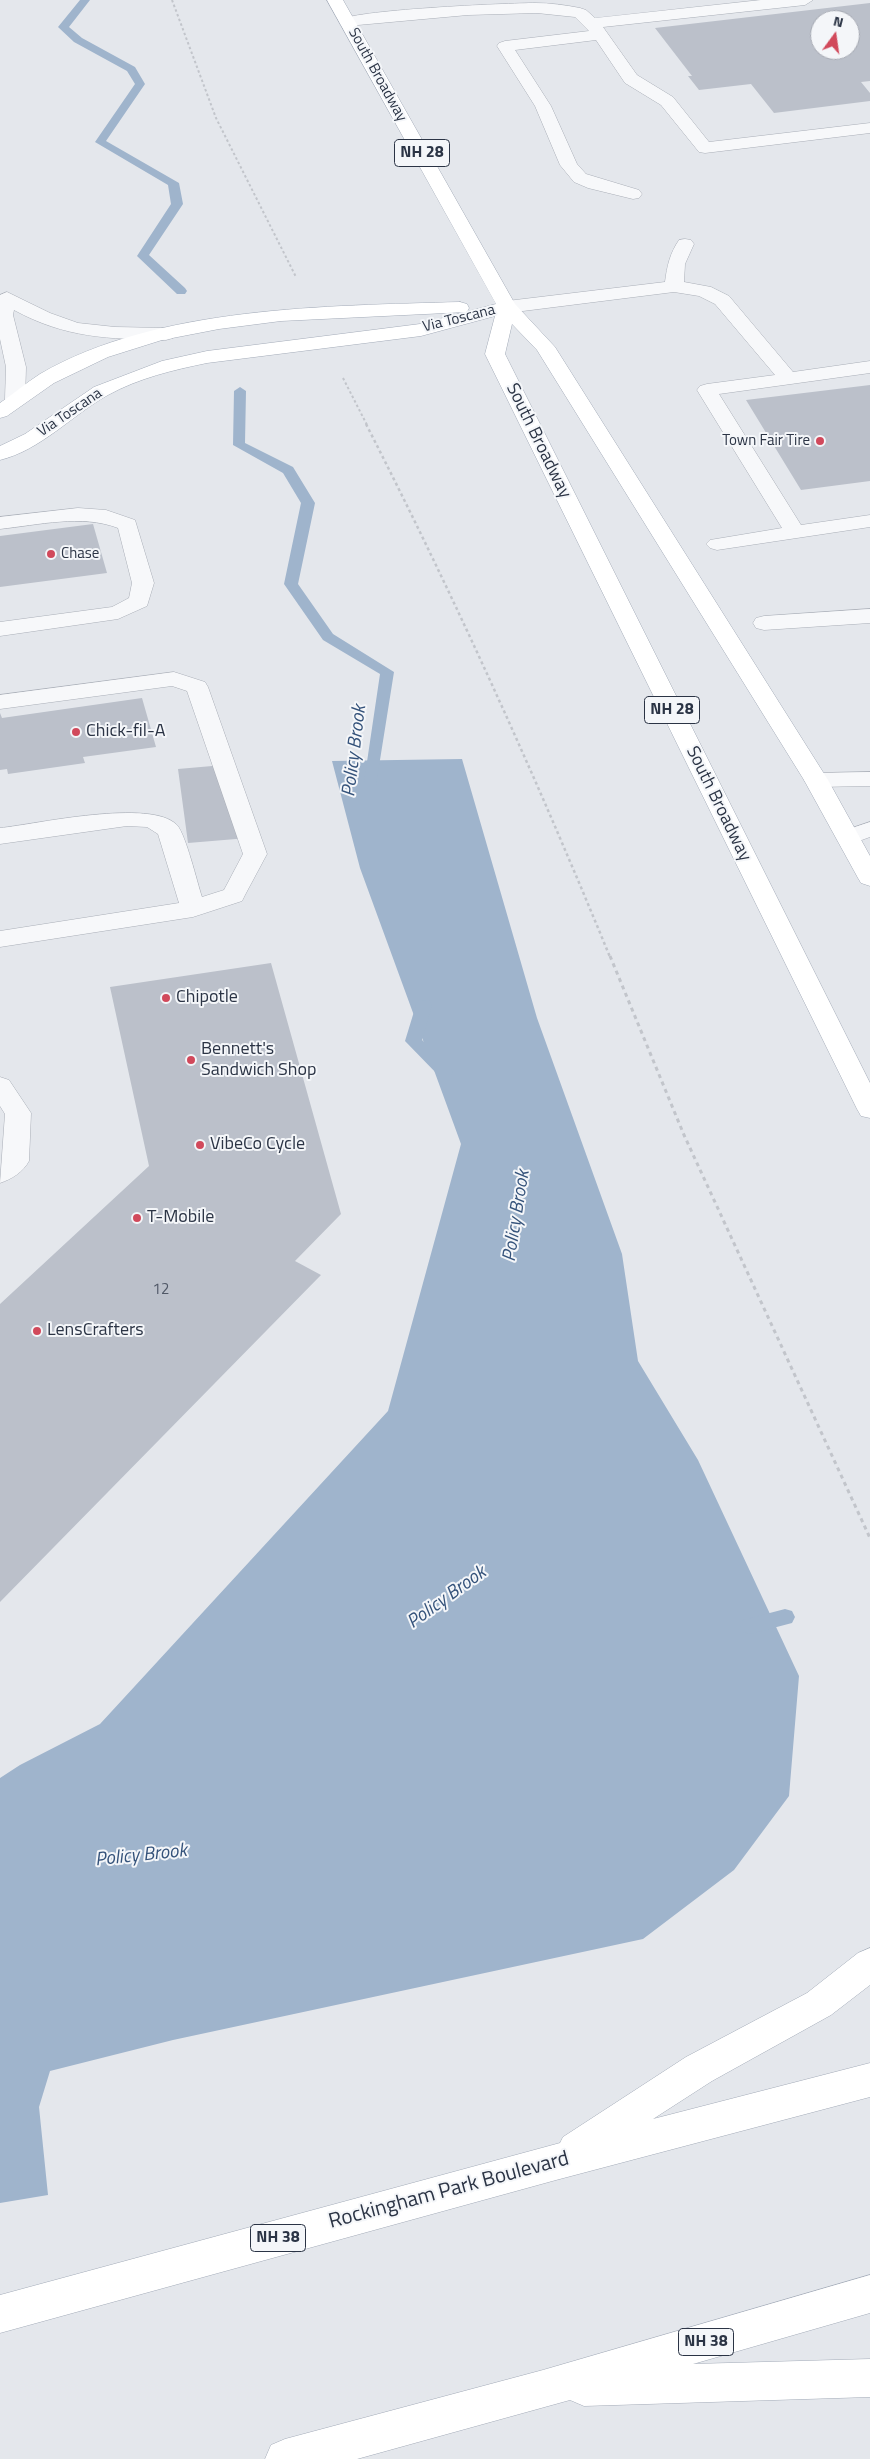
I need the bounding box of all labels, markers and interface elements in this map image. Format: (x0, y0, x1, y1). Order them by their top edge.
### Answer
north arrow (810, 10, 860, 60)
text: N (831, 10, 846, 32)
street label: South Broadway (344, 25, 410, 125)
road number: NH 28 (394, 140, 450, 167)
street label: Via Toscana (421, 301, 497, 337)
street label: South Broadway (501, 380, 575, 502)
street label: Via Toscana (34, 385, 106, 441)
place label: Town Fair Tire (722, 432, 810, 450)
marker: Town Fair Tire (814, 435, 826, 447)
place label: Chase (61, 545, 99, 563)
marker: Chase (45, 548, 57, 560)
road number: NH 28 (644, 696, 700, 724)
water label: Policy Brook (338, 704, 372, 798)
place label: Chick-fil-A (86, 721, 165, 743)
marker: Chick-fil-A (70, 726, 82, 738)
street label: South Broadway (681, 743, 755, 865)
place label: Chipotle (176, 987, 238, 1009)
marker: Chipotle (160, 992, 172, 1004)
place label: Bennett's Sandwich Shop (201, 1039, 317, 1082)
marker: Bennett's Sandwich Shop (185, 1054, 197, 1066)
place label: VibeCo Cycle (210, 1134, 305, 1156)
marker: VibeCo Cycle (194, 1139, 206, 1151)
water label: Policy Brook (499, 1169, 535, 1263)
place label: T-Mobile (147, 1207, 214, 1229)
marker: T-Mobile (131, 1212, 143, 1224)
house number: 12 (153, 1281, 169, 1299)
place label: LensCrafters (47, 1320, 144, 1342)
marker: LensCrafters (31, 1325, 43, 1337)
water label: Policy Brook (403, 1562, 491, 1634)
water label: Policy Brook (94, 1840, 188, 1872)
street label: Rockingham Park Boulevard (326, 2147, 572, 2235)
road number: NH 38 (250, 2224, 306, 2252)
road number: NH 38 (678, 2328, 734, 2356)

